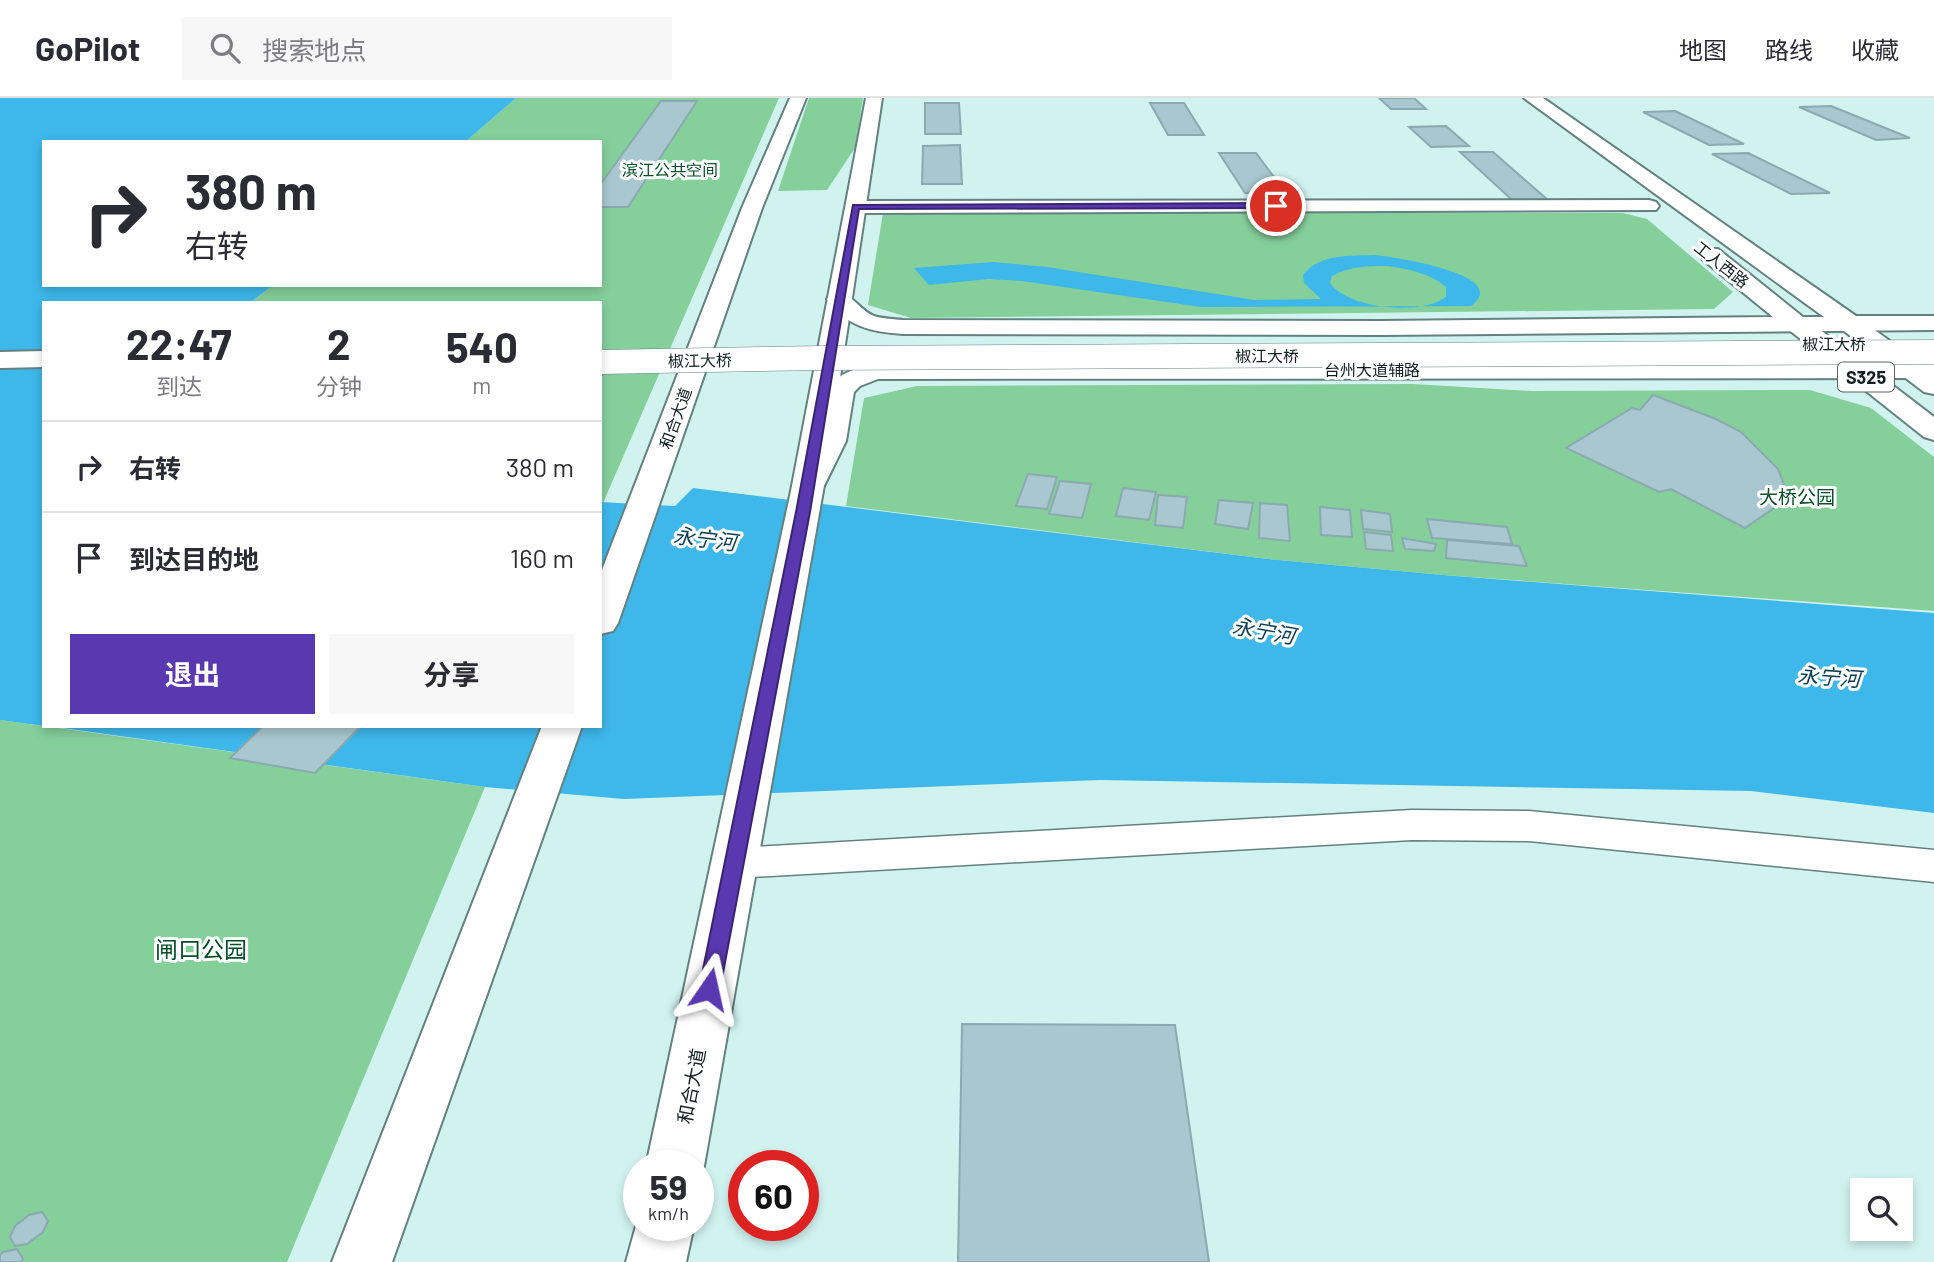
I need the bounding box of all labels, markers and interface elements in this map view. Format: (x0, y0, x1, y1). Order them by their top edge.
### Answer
search box (182, 17, 672, 80)
text: GoPilot (35, 28, 140, 68)
icon: search (206, 29, 244, 67)
text: 搜索地点 (262, 34, 366, 65)
text: 地图 (1679, 35, 1727, 64)
text: 路线 (1765, 35, 1813, 64)
text: 收藏 (1851, 35, 1899, 64)
park label: 滨江公共空间 (622, 160, 718, 179)
text: 380 m (185, 161, 317, 220)
icon: right (70, 168, 161, 259)
pin (1246, 176, 1306, 236)
icon: arrive (1257, 187, 1295, 225)
text: 右转 (185, 226, 249, 264)
street label: 工人西路 (1691, 237, 1753, 291)
text: 22:47 (126, 318, 232, 368)
text: 2 (327, 318, 351, 368)
text: 540 (446, 321, 518, 371)
street label: 椒江大桥 (1802, 334, 1866, 353)
street label: 椒江大桥 (1235, 346, 1299, 365)
street label: 椒江大桥 (668, 350, 732, 370)
street label: 台州大道辅路 (1324, 360, 1420, 379)
road number: S325 (1838, 362, 1894, 391)
text: m (472, 371, 491, 399)
text: 到达 (156, 372, 202, 400)
text: 分钟 (316, 372, 362, 400)
street label: 和合大道 (655, 385, 695, 451)
icon: right (70, 448, 108, 486)
text: 380 m (506, 451, 574, 482)
text: 右转 (129, 452, 181, 483)
park label: 大桥公园 (1759, 485, 1835, 508)
water label: 永宁河 (672, 522, 742, 555)
icon: arrive (70, 539, 108, 577)
text: 160 m (510, 542, 574, 573)
text: 到达目的地 (129, 543, 259, 574)
water label: 永宁河 (1231, 612, 1301, 648)
button: 退出 (70, 634, 315, 714)
button: 分享 (329, 634, 574, 714)
water label: 永宁河 (1797, 661, 1865, 691)
park label: 闸口公园 (155, 935, 247, 963)
position arrow (672, 952, 746, 1026)
street label: 和合大道 (672, 1046, 710, 1126)
speed limit sign: 60 (728, 1150, 819, 1241)
text: 59 (650, 1165, 687, 1207)
map controls (1850, 1178, 1913, 1241)
button: search (1850, 1178, 1913, 1241)
text: km/h (648, 1202, 689, 1224)

